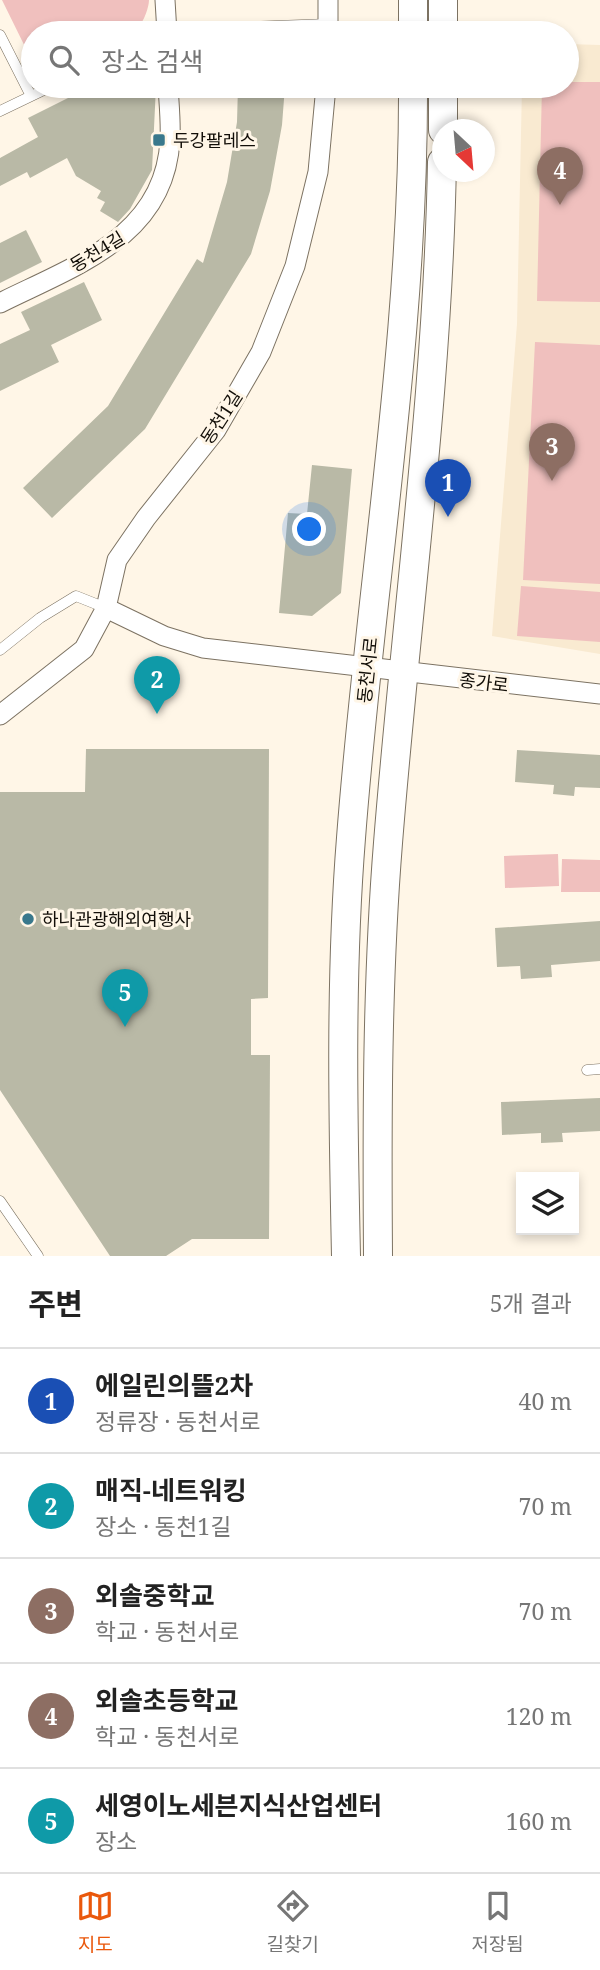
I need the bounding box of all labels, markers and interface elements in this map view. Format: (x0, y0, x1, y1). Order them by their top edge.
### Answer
search box (21, 21, 579, 98)
icon: search (45, 41, 83, 79)
text: 장소 검색 (101, 43, 203, 79)
north arrow (432, 119, 495, 182)
place label: 두강팔레스 (173, 128, 256, 152)
marker: 두강팔레스 (151, 132, 167, 148)
pin: 4 (537, 147, 583, 205)
street label: 동천4길 (65, 225, 129, 277)
street label: 동천1길 (195, 385, 247, 449)
pin: 3 (529, 423, 575, 481)
pin: 1 (425, 459, 471, 517)
your location (292, 512, 326, 546)
street label: 동천서로 (352, 636, 382, 704)
pin: 2 (134, 656, 180, 714)
street label: 종가로 (458, 667, 510, 697)
place label: 하나관광해외여행사 (42, 907, 191, 931)
marker: 하나관광해외여행사 (20, 911, 36, 927)
pin: 5 (102, 969, 148, 1027)
map controls (516, 1172, 579, 1235)
button: layers (516, 1172, 579, 1235)
text: 주변 (28, 1283, 83, 1324)
text: 5개 결과 (490, 1287, 572, 1319)
text: 에일린의뜰2차 (95, 1367, 253, 1403)
text: 1 (45, 1385, 58, 1417)
text: 40 m (519, 1385, 572, 1417)
text: 정류장 · 동천서로 (95, 1405, 261, 1437)
text: 매직-네트워킹 (95, 1472, 247, 1508)
text: 2 (45, 1490, 58, 1522)
text: 70 m (519, 1490, 572, 1522)
text: 장소 · 동천1길 (95, 1510, 231, 1542)
text: 외솔중학교 (95, 1577, 215, 1613)
text: 3 (45, 1595, 58, 1627)
text: 70 m (519, 1595, 572, 1627)
text: 학교 · 동천서로 (95, 1615, 240, 1647)
text: 외솔초등학교 (95, 1682, 239, 1718)
text: 4 (45, 1700, 58, 1732)
text: 120 m (506, 1700, 572, 1732)
text: 학교 · 동천서로 (95, 1720, 240, 1752)
text: 세영이노세븐지식산업센터 (95, 1787, 382, 1823)
text: 5 (45, 1805, 58, 1837)
text: 160 m (506, 1805, 572, 1837)
text: 장소 (95, 1825, 137, 1857)
tab: 지도 (76, 1887, 114, 1957)
tab: 길찾기 (267, 1887, 319, 1957)
tab: 저장됨 (471, 1887, 524, 1957)

